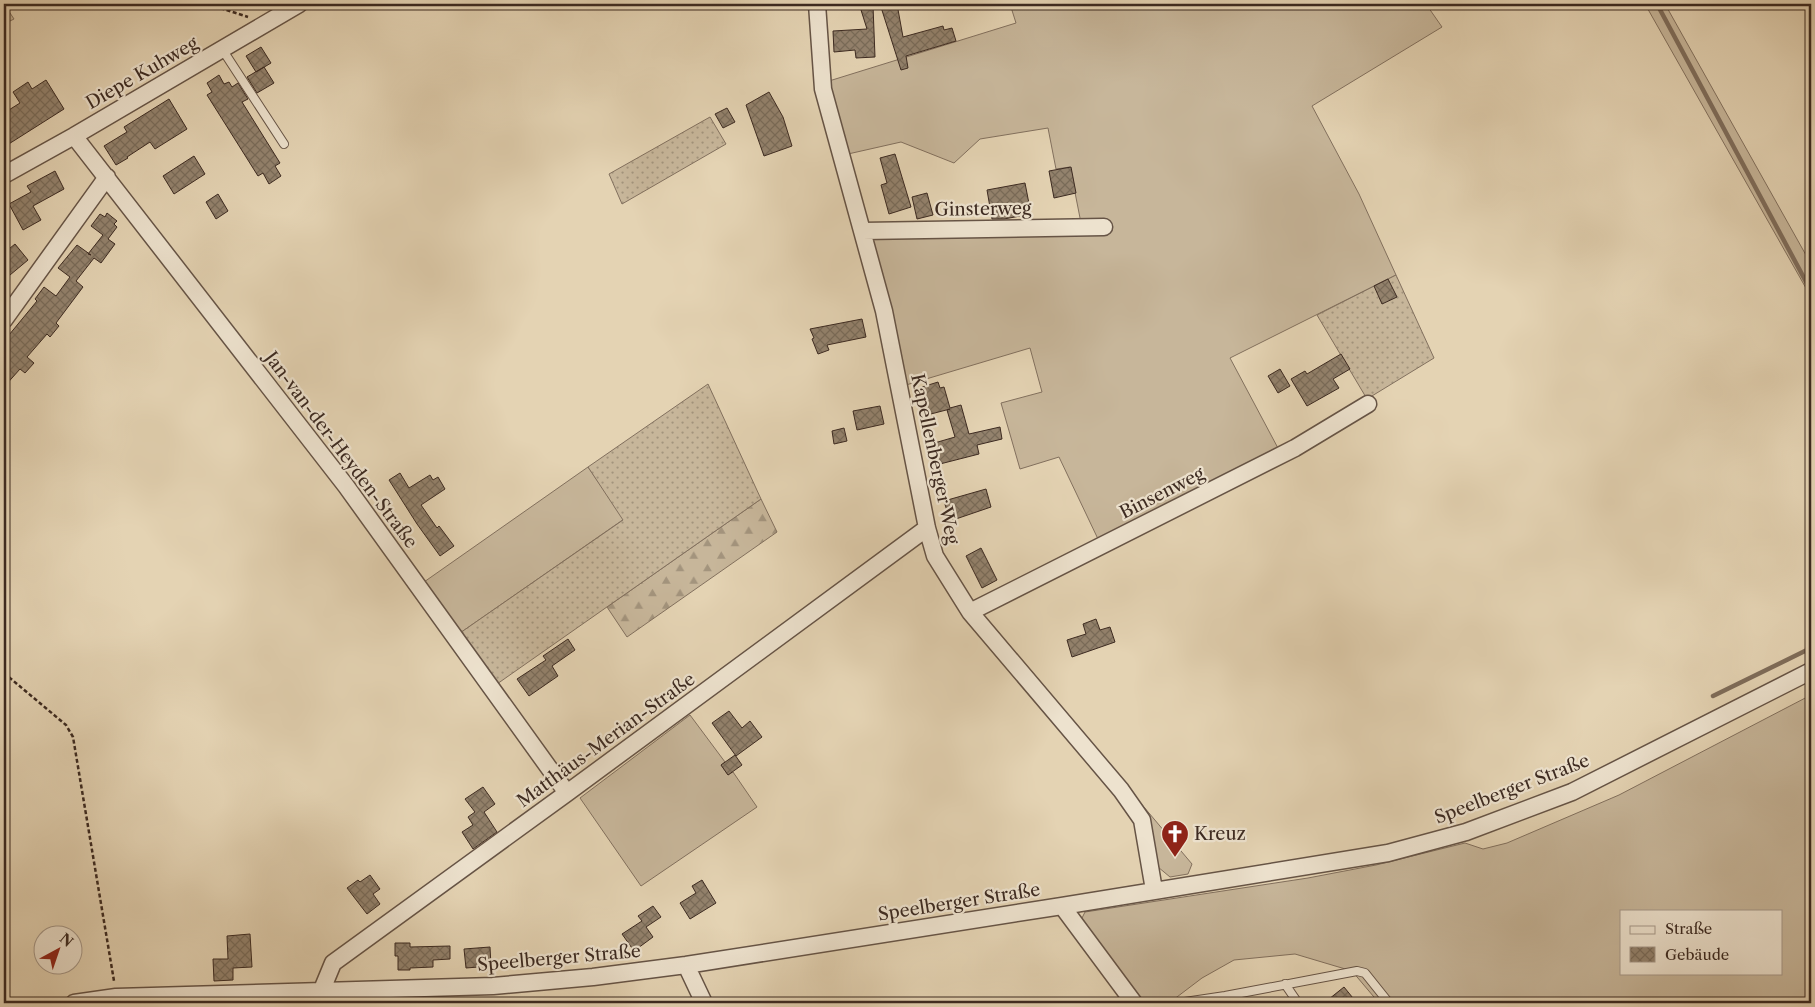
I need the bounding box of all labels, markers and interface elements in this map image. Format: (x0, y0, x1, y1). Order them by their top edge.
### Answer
street label: Diepe Kuhweg (82, 32, 202, 114)
street label: Ginsterweg (934, 197, 1032, 221)
street label: Jan-van-der-Heyden-Straße (258, 345, 422, 553)
street label: Kapellenberger Weg (906, 372, 964, 547)
street label: Binsenweg (1116, 462, 1208, 524)
street label: Matthäus-Merian-Straße (513, 668, 699, 812)
street label: Speelberger Straße (1432, 749, 1592, 829)
church icon: Kreuz (1160, 819, 1190, 858)
place label: Kreuz (1194, 823, 1246, 845)
street label: Speelberger Straße (876, 878, 1042, 926)
legend (1620, 910, 1782, 974)
text: Straße (1665, 919, 1712, 938)
north arrow (32, 924, 82, 974)
text: N (56, 929, 77, 951)
street label: Speelberger Straße (476, 940, 642, 976)
text: Gebäude (1665, 945, 1729, 964)

